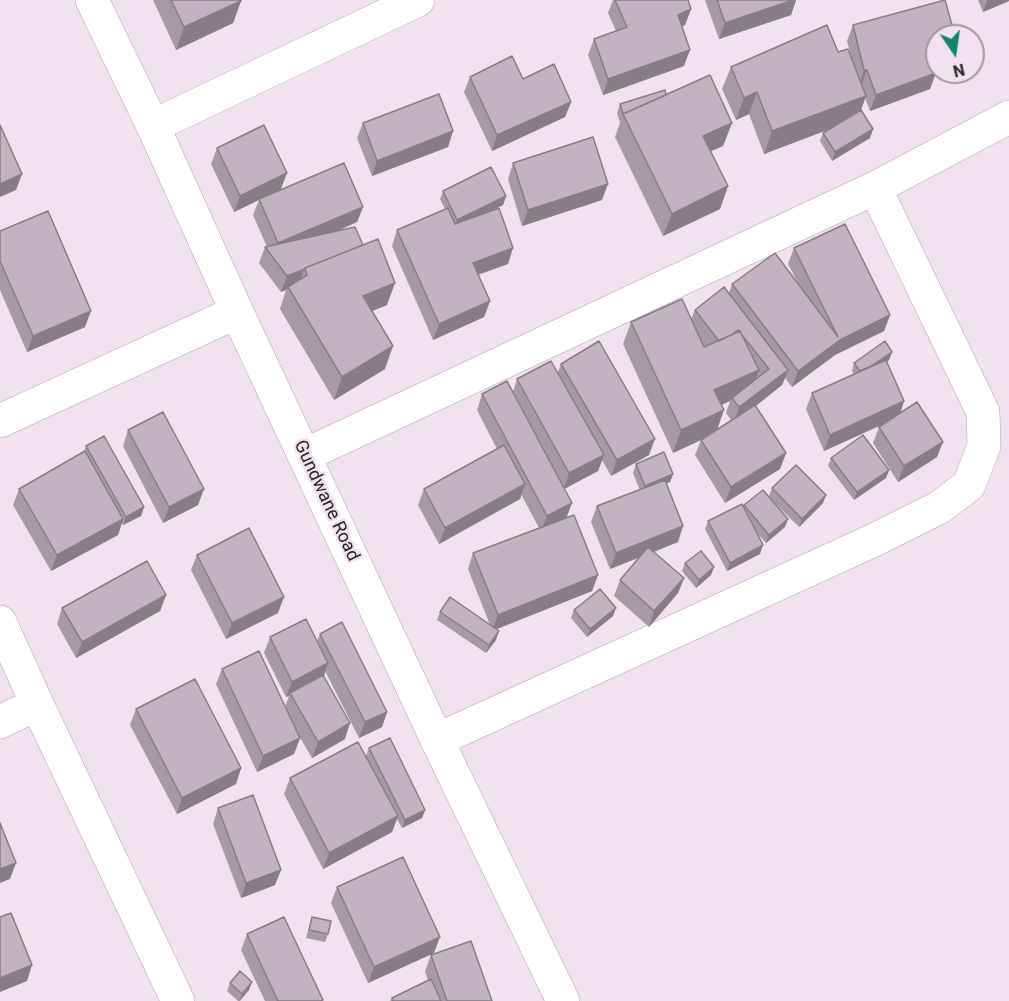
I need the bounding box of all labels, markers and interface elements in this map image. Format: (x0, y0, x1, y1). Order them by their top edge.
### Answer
north arrow (925, 24, 985, 84)
text: N (951, 60, 966, 81)
street label: Gundwane Road (289, 437, 363, 565)

